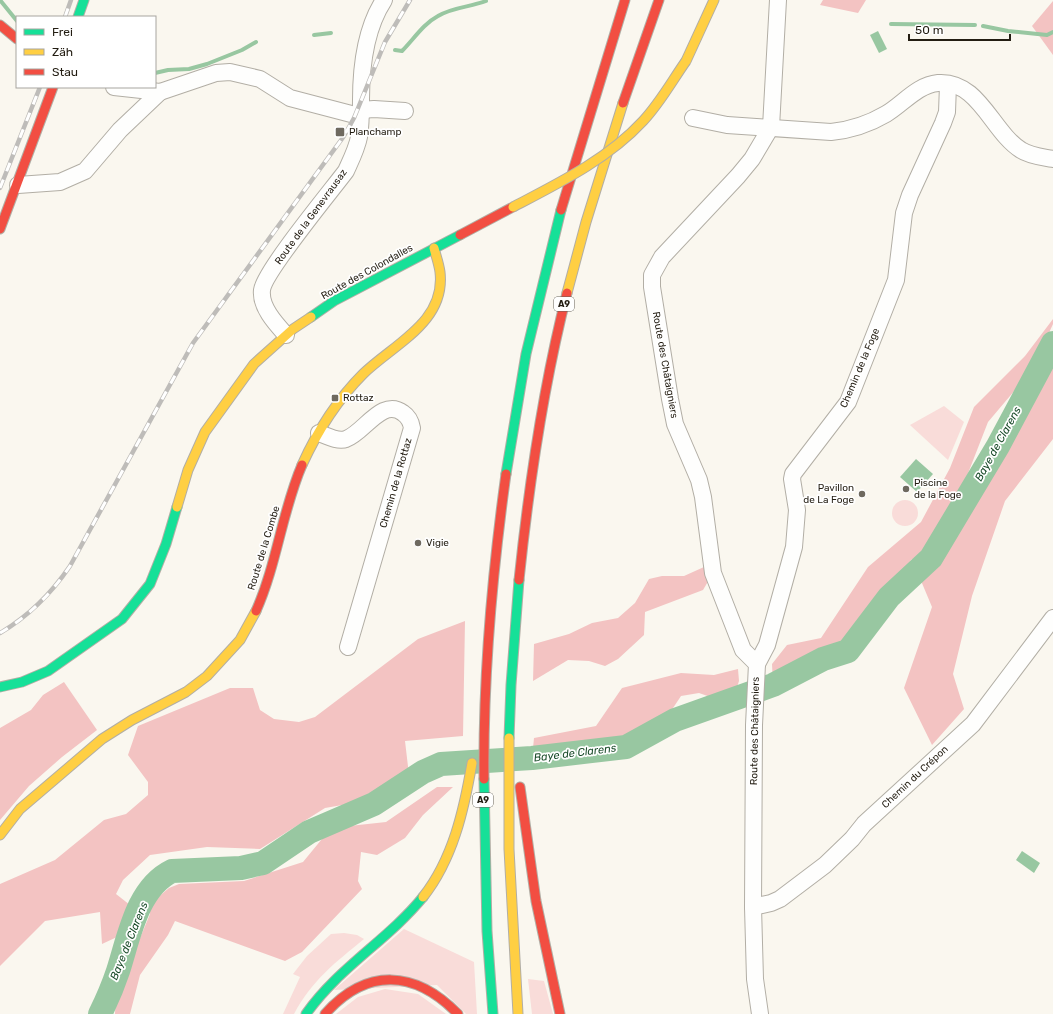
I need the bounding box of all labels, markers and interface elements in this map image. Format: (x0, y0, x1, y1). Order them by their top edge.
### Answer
legend (16, 16, 156, 88)
scale bar (909, 16, 1010, 42)
text: 50 m (915, 23, 943, 37)
text: Frei (52, 25, 73, 39)
text: Zäh (52, 45, 73, 59)
text: Stau (52, 65, 78, 79)
marker: Planchamp (334, 126, 346, 138)
place label: Planchamp (349, 126, 401, 138)
street label: Route de la Genevrausaz (272, 167, 350, 267)
street label: Route des Colondalles (319, 242, 415, 302)
road number: A9 (554, 297, 574, 311)
street label: Route des Châtaigniers (650, 311, 680, 419)
street label: Chemin de la Foge (838, 326, 882, 410)
place label: Rottaz (343, 392, 374, 404)
marker: Rottaz (330, 393, 340, 403)
water label: Baye de Clarens (972, 404, 1024, 483)
street label: Chemin de la Rottaz (377, 437, 415, 529)
place label: Piscine de la Foge (914, 477, 962, 501)
place label: Pavillon de La Foge (803, 482, 854, 506)
marker: Piscine de la Foge (901, 484, 911, 494)
marker: Pavillon de La Foge (857, 489, 867, 499)
street label: Route de la Combe (245, 504, 283, 592)
place label: Vigie (426, 537, 449, 549)
marker: Vigie (413, 538, 423, 548)
street label: Route des Châtaigniers (748, 677, 762, 785)
water label: Baye de Clarens (533, 741, 617, 765)
street label: Chemin du Crépon (879, 743, 951, 811)
road number: A9 (473, 793, 493, 807)
water label: Baye de Clarens (107, 900, 151, 982)

